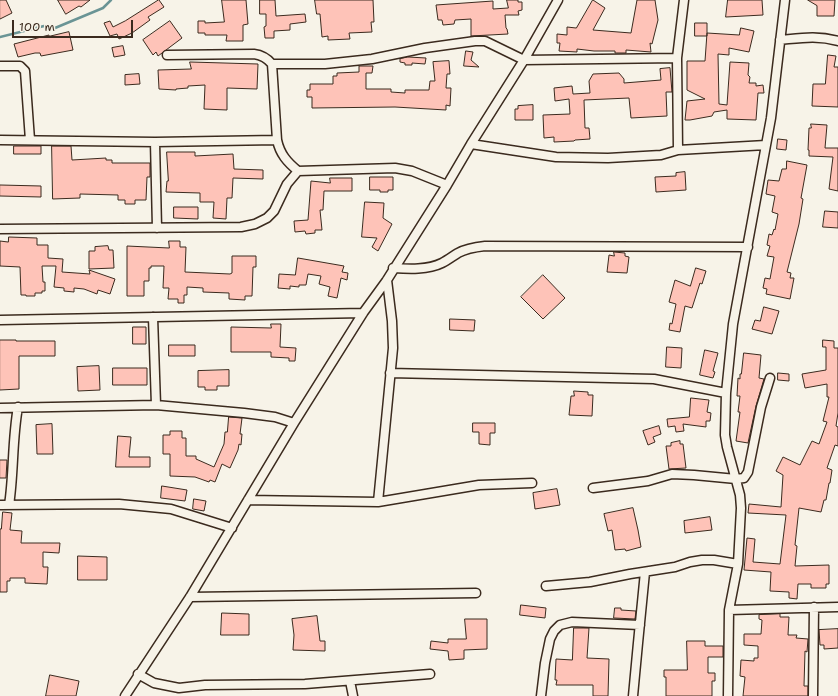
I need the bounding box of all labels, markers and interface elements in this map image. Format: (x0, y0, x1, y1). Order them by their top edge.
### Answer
scale bar (14, 12, 135, 38)
text: 100 m (19, 19, 55, 35)

